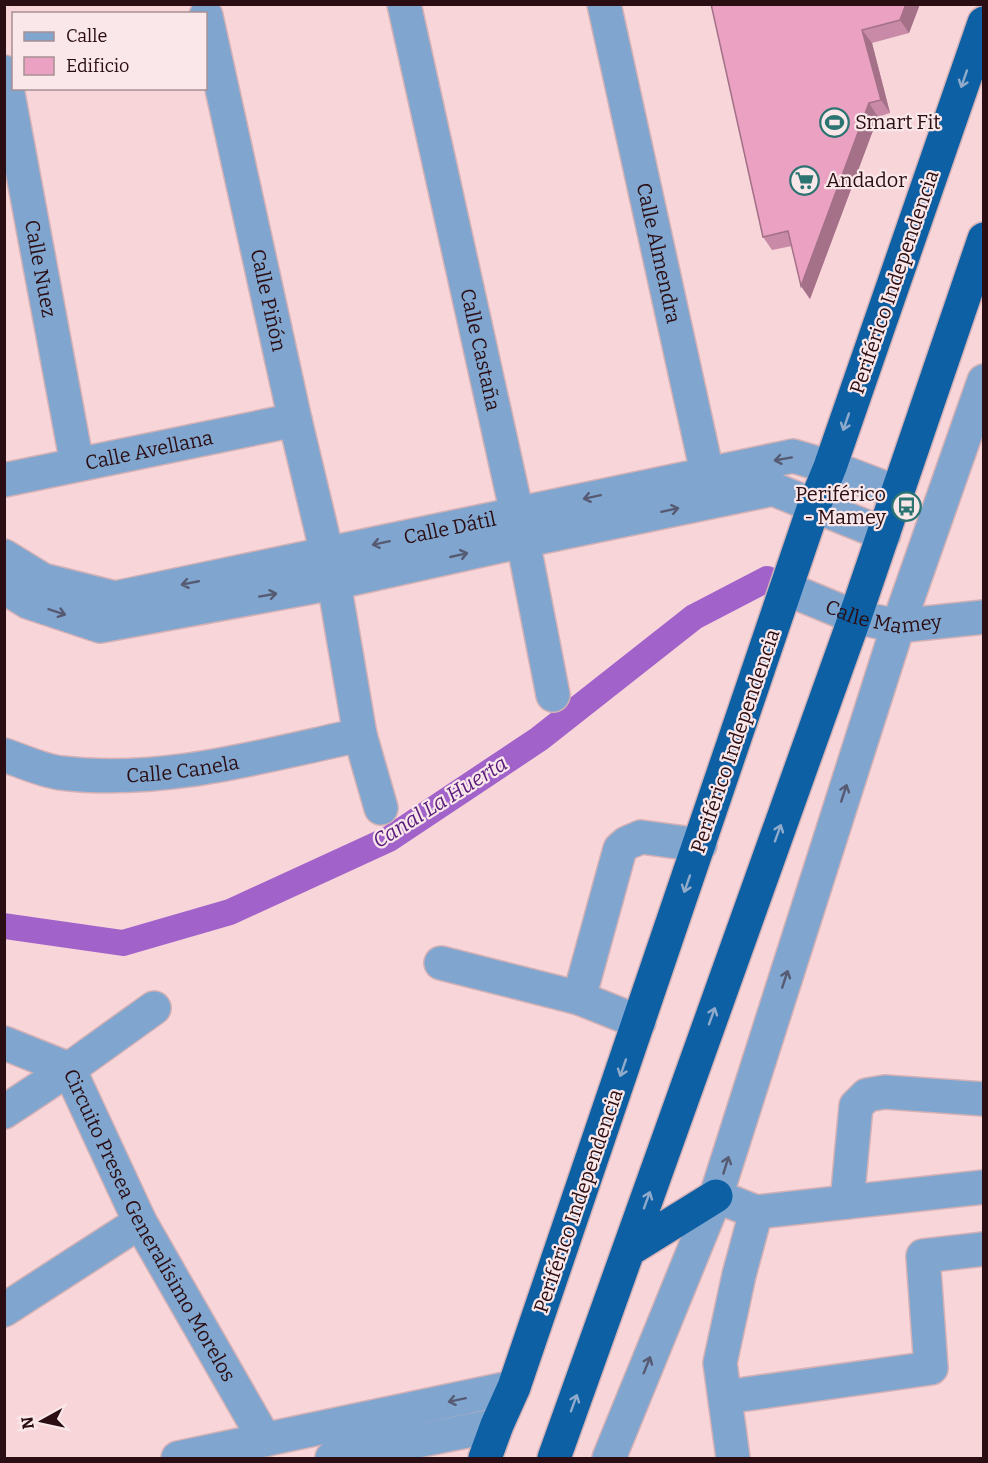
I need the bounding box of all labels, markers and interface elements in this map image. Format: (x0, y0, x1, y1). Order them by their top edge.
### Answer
legend (12, 12, 207, 90)
text: Calle (66, 25, 107, 47)
text: Edificio (66, 55, 129, 77)
one-way arrow (958, 69, 969, 87)
sports icon: Smart Fit (818, 106, 850, 138)
place label: Smart Fit (855, 110, 941, 134)
supermarket icon: Andador (789, 164, 821, 196)
street label: Periférico Independencia (844, 167, 944, 397)
place label: Andador (826, 168, 907, 192)
street label: Calle Almendra (632, 180, 686, 326)
street label: Calle Nuez (20, 218, 61, 319)
street label: Calle Piñón (246, 247, 292, 354)
street label: Calle Castaña (455, 286, 506, 413)
one-way arrow (839, 412, 850, 430)
street label: Calle Avellana (83, 425, 215, 475)
one-way arrow (774, 453, 793, 464)
place label: Periférico - Mamey (795, 482, 886, 529)
bus stop icon: Periférico - Mamey (891, 490, 923, 522)
one-way arrow (583, 492, 602, 503)
one-way arrow (660, 504, 679, 515)
street label: Calle Dátil (401, 506, 498, 549)
one-way arrow (372, 538, 391, 549)
one-way arrow (448, 549, 468, 560)
one-way arrow (181, 577, 200, 589)
one-way arrow (257, 589, 277, 600)
street label: Calle Mamey (822, 594, 943, 638)
one-way arrow (47, 607, 66, 618)
street label: Periférico Independencia (685, 626, 785, 856)
street label: Calle Canela (126, 750, 241, 788)
water label: Canal La Huerta (368, 750, 512, 854)
one-way arrow (840, 784, 851, 803)
one-way arrow (774, 824, 785, 843)
one-way arrow (680, 874, 691, 893)
one-way arrow (780, 970, 791, 989)
one-way arrow (708, 1008, 719, 1026)
one-way arrow (617, 1058, 628, 1077)
street label: Circuito Presea Generalísimo Morelos (59, 1065, 241, 1386)
street label: Periférico Independencia (528, 1086, 628, 1316)
one-way arrow (721, 1156, 732, 1175)
one-way arrow (642, 1191, 653, 1210)
one-way arrow (642, 1357, 653, 1375)
north arrow (12, 1391, 72, 1451)
one-way arrow (448, 1394, 467, 1406)
one-way arrow (569, 1395, 580, 1413)
text: N (17, 1416, 38, 1430)

